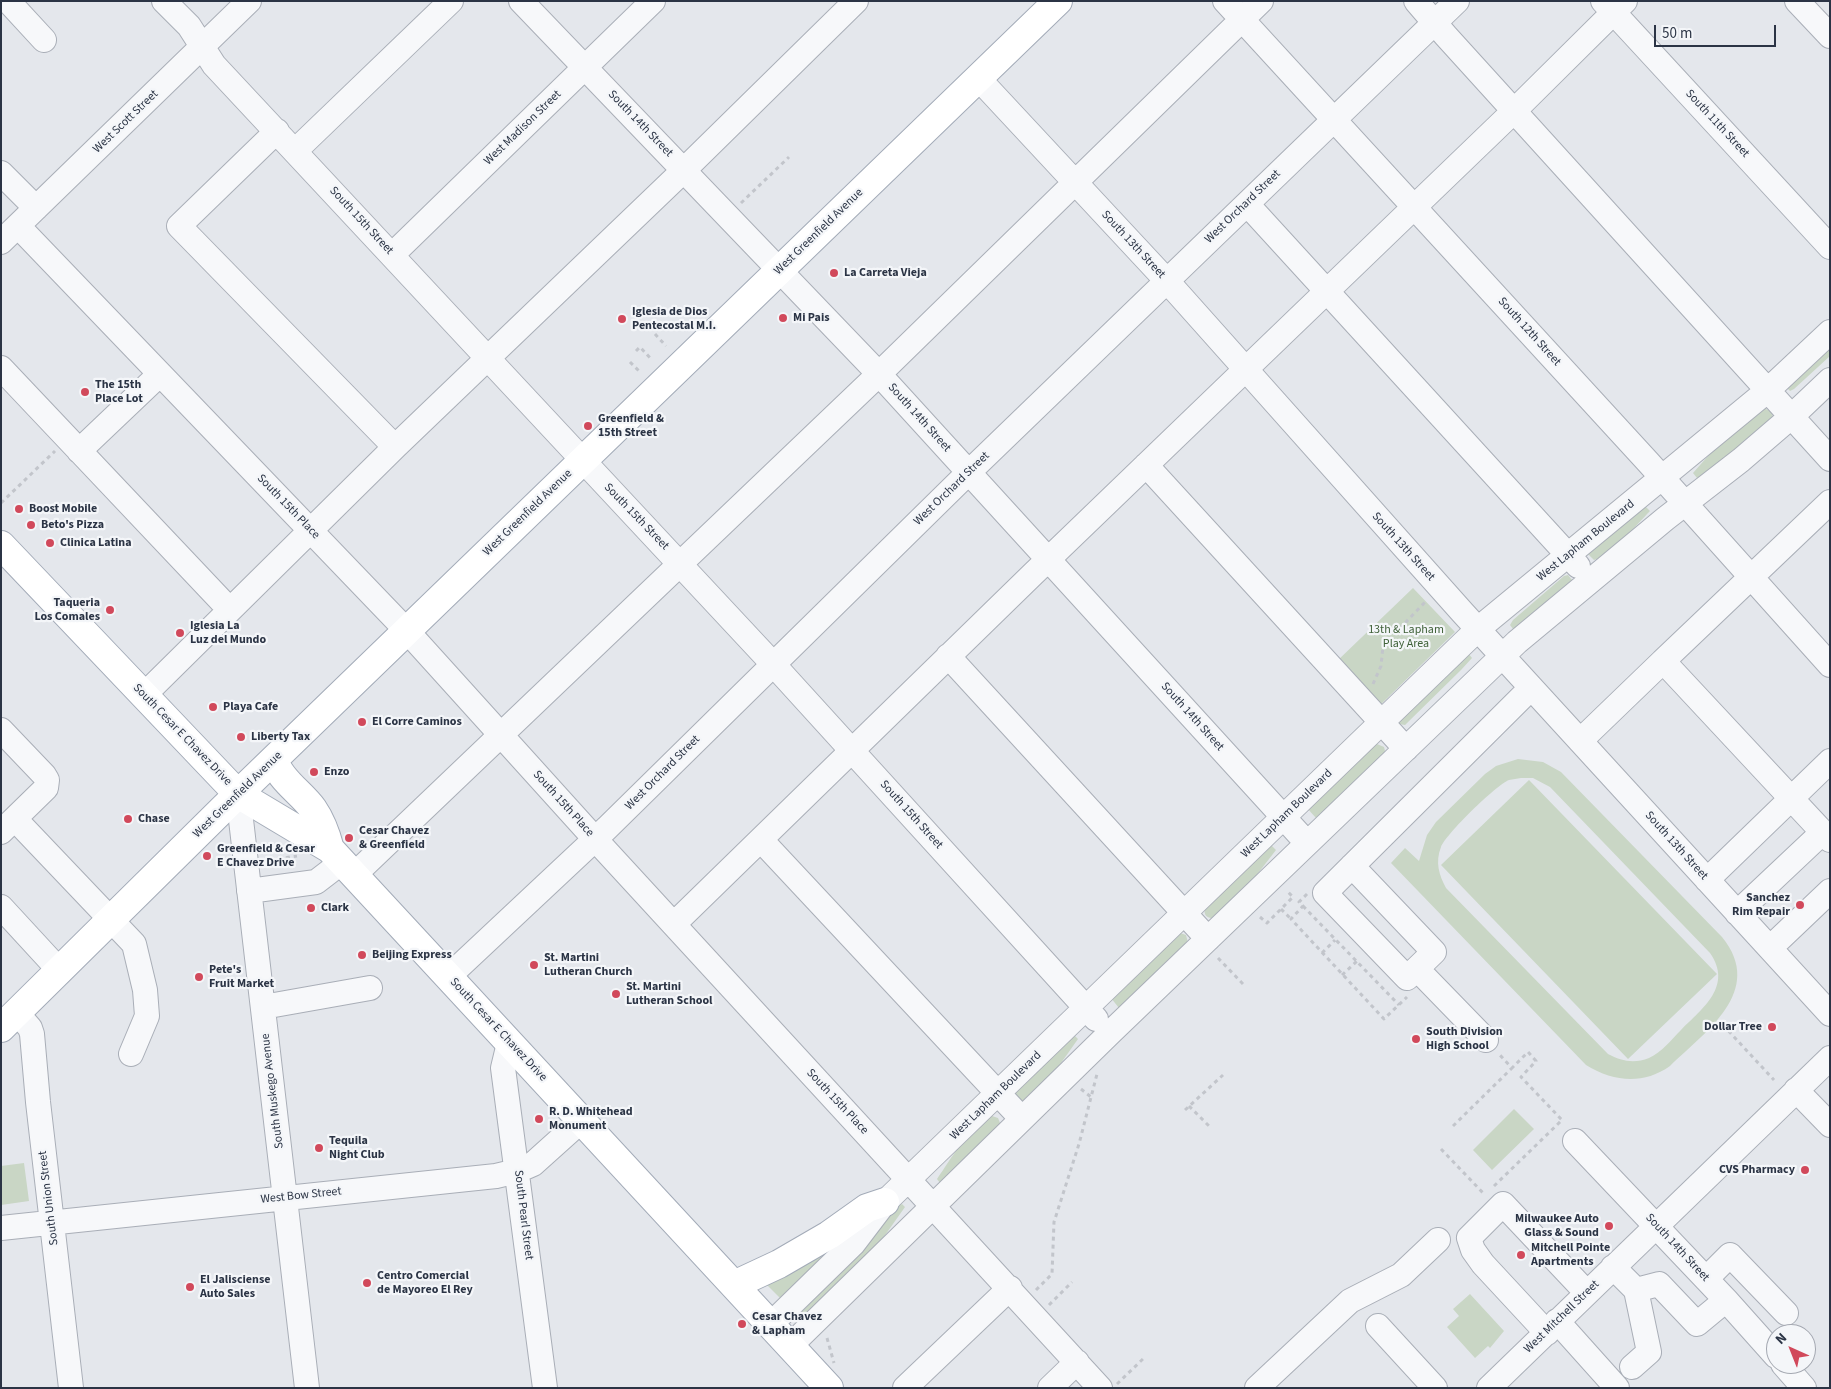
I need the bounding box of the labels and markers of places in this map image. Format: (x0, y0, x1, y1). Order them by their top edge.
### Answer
place label: La Carreta Vieja (844, 266, 927, 280)
marker: La Carreta Vieja (828, 267, 840, 279)
place label: Iglesia de Dios Pentecostal M.I. (632, 305, 716, 333)
place label: Mi Pais (793, 311, 830, 325)
marker: Mi Pais (777, 312, 789, 324)
marker: Iglesia de Dios Pentecostal M.I. (616, 313, 628, 325)
place label: The 15th Place Lot (95, 378, 143, 406)
marker: The 15th Place Lot (79, 386, 91, 398)
place label: Greenfield & 15th Street (598, 412, 664, 440)
marker: Greenfield & 15th Street (582, 420, 594, 432)
place label: Boost Mobile (29, 502, 97, 516)
marker: Boost Mobile (13, 503, 25, 515)
place label: Beto's Pizza (41, 518, 104, 532)
marker: Beto's Pizza (25, 519, 37, 531)
place label: Clinica Latina (60, 536, 132, 550)
marker: Clinica Latina (44, 537, 56, 549)
place label: Taqueria Los Comales (34, 596, 100, 624)
marker: Taqueria Los Comales (104, 604, 116, 616)
place label: Iglesia La Luz del Mundo (190, 619, 266, 647)
marker: Iglesia La Luz del Mundo (174, 627, 186, 639)
place label: Playa Cafe (223, 700, 278, 714)
marker: Playa Cafe (207, 701, 219, 713)
place label: El Corre Caminos (372, 715, 462, 729)
marker: El Corre Caminos (356, 716, 368, 728)
place label: Liberty Tax (251, 730, 310, 744)
marker: Liberty Tax (235, 731, 247, 743)
place label: Enzo (324, 765, 349, 779)
marker: Enzo (308, 766, 320, 778)
place label: Chase (138, 812, 170, 826)
marker: Chase (122, 813, 134, 825)
place label: Cesar Chavez & Greenfield (359, 824, 429, 852)
marker: Cesar Chavez & Greenfield (343, 832, 355, 844)
place label: Greenfield & Cesar E Chavez Drive (217, 842, 315, 870)
marker: Greenfield & Cesar E Chavez Drive (201, 850, 213, 862)
place label: Sanchez Rim Repair (1732, 891, 1790, 919)
marker: Sanchez Rim Repair (1794, 899, 1806, 911)
place label: Clark (321, 901, 349, 915)
marker: Clark (305, 902, 317, 914)
place label: Beijing Express (372, 948, 452, 962)
marker: Beijing Express (356, 949, 368, 961)
place label: St. Martini Lutheran Church (544, 951, 632, 979)
marker: St. Martini Lutheran Church (528, 959, 540, 971)
place label: Pete's Fruit Market (209, 963, 274, 991)
marker: Pete's Fruit Market (193, 971, 205, 983)
place label: St. Martini Lutheran School (626, 980, 712, 1008)
marker: St. Martini Lutheran School (610, 988, 622, 1000)
place label: Dollar Tree (1704, 1020, 1762, 1034)
marker: Dollar Tree (1766, 1021, 1778, 1033)
place label: South Division High School (1426, 1025, 1503, 1053)
marker: South Division High School (1410, 1033, 1422, 1045)
place label: R. D. Whitehead Monument (549, 1105, 633, 1133)
marker: R. D. Whitehead Monument (533, 1113, 545, 1125)
place label: Tequila Night Club (329, 1134, 385, 1162)
marker: Tequila Night Club (313, 1142, 325, 1154)
place label: CVS Pharmacy (1719, 1163, 1795, 1177)
marker: CVS Pharmacy (1799, 1164, 1811, 1176)
place label: Milwaukee Auto Glass & Sound (1515, 1212, 1599, 1240)
marker: Milwaukee Auto Glass & Sound (1603, 1220, 1615, 1232)
place label: Mitchell Pointe Apartments (1531, 1241, 1610, 1269)
marker: Mitchell Pointe Apartments (1515, 1249, 1527, 1261)
place label: Centro Comercial de Mayoreo El Rey (377, 1269, 473, 1297)
place label: El Jalisciense Auto Sales (200, 1273, 270, 1301)
marker: Centro Comercial de Mayoreo El Rey (361, 1277, 373, 1289)
marker: El Jalisciense Auto Sales (184, 1281, 196, 1293)
place label: Cesar Chavez & Lapham (752, 1310, 822, 1338)
marker: Cesar Chavez & Lapham (736, 1318, 748, 1330)

